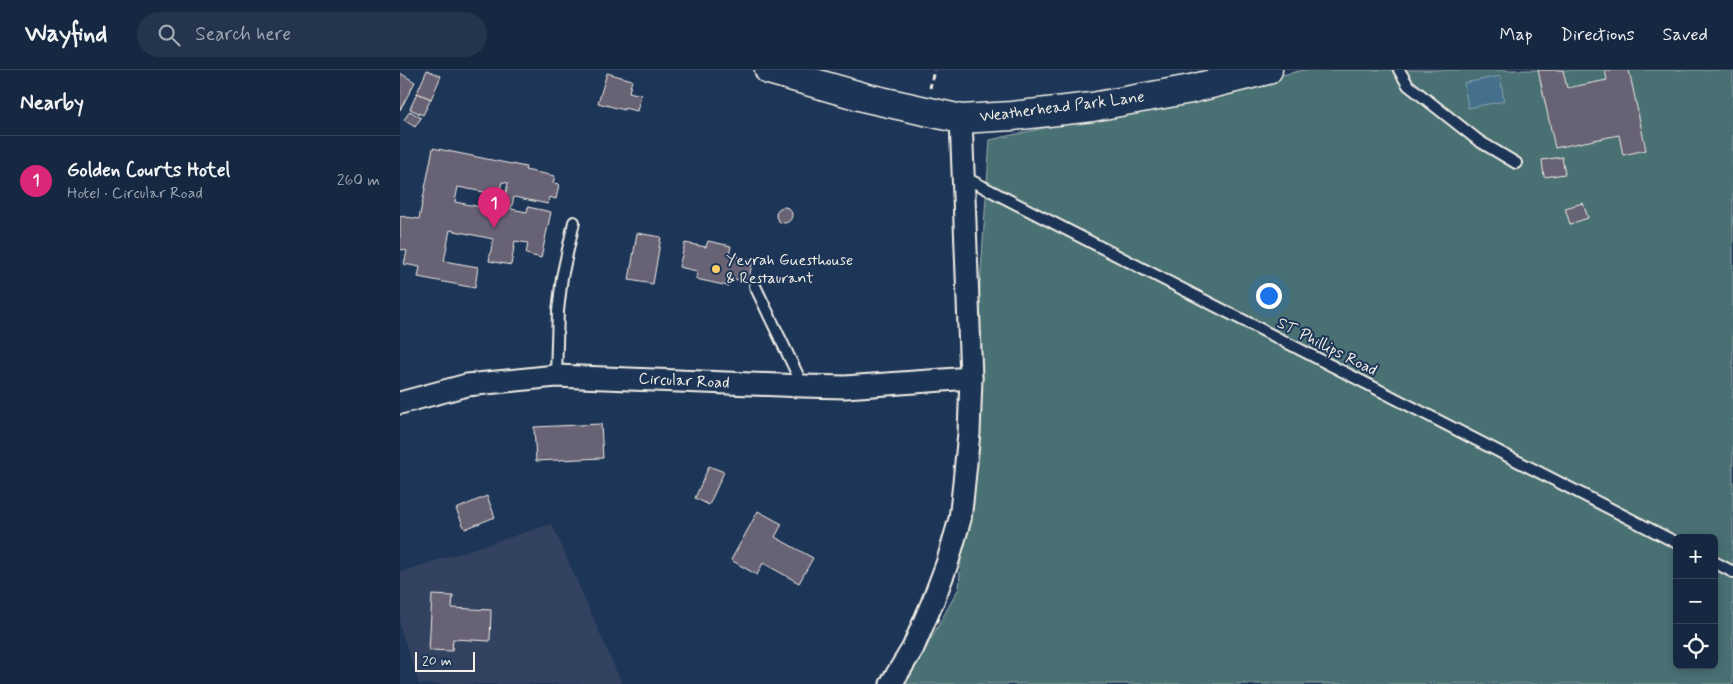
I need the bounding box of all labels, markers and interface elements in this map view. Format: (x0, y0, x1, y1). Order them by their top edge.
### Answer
search box (137, 12, 487, 57)
text: Wayfind (25, 19, 107, 50)
icon: search (155, 21, 183, 49)
text: Search here (195, 22, 291, 47)
text: Map (1500, 23, 1533, 47)
text: Directions (1561, 23, 1635, 47)
text: Saved (1663, 23, 1708, 47)
street label: Weatherhead Park Lane (978, 86, 1146, 128)
text: Nearby (20, 89, 84, 117)
text: Golden Courts Hotel (67, 158, 230, 183)
text: 1 (32, 170, 40, 191)
text: 260 m (337, 170, 380, 191)
text: Hotel · Circular Road (67, 183, 203, 204)
pin: 1 (478, 187, 510, 228)
place label: Yevrah Guesthouse & Restaurant (726, 250, 853, 289)
marker: Yevrah Guesthouse & Restaurant (710, 263, 722, 275)
your location (1256, 283, 1282, 309)
street label: ST Phillips Road (1273, 313, 1381, 381)
street label: Circular Road (638, 368, 730, 394)
map controls (1673, 534, 1718, 669)
button: + (1673, 534, 1718, 579)
button: − (1673, 579, 1718, 624)
button: locate (1673, 624, 1718, 669)
scale bar (415, 649, 475, 672)
text: 20 m (422, 652, 452, 670)

